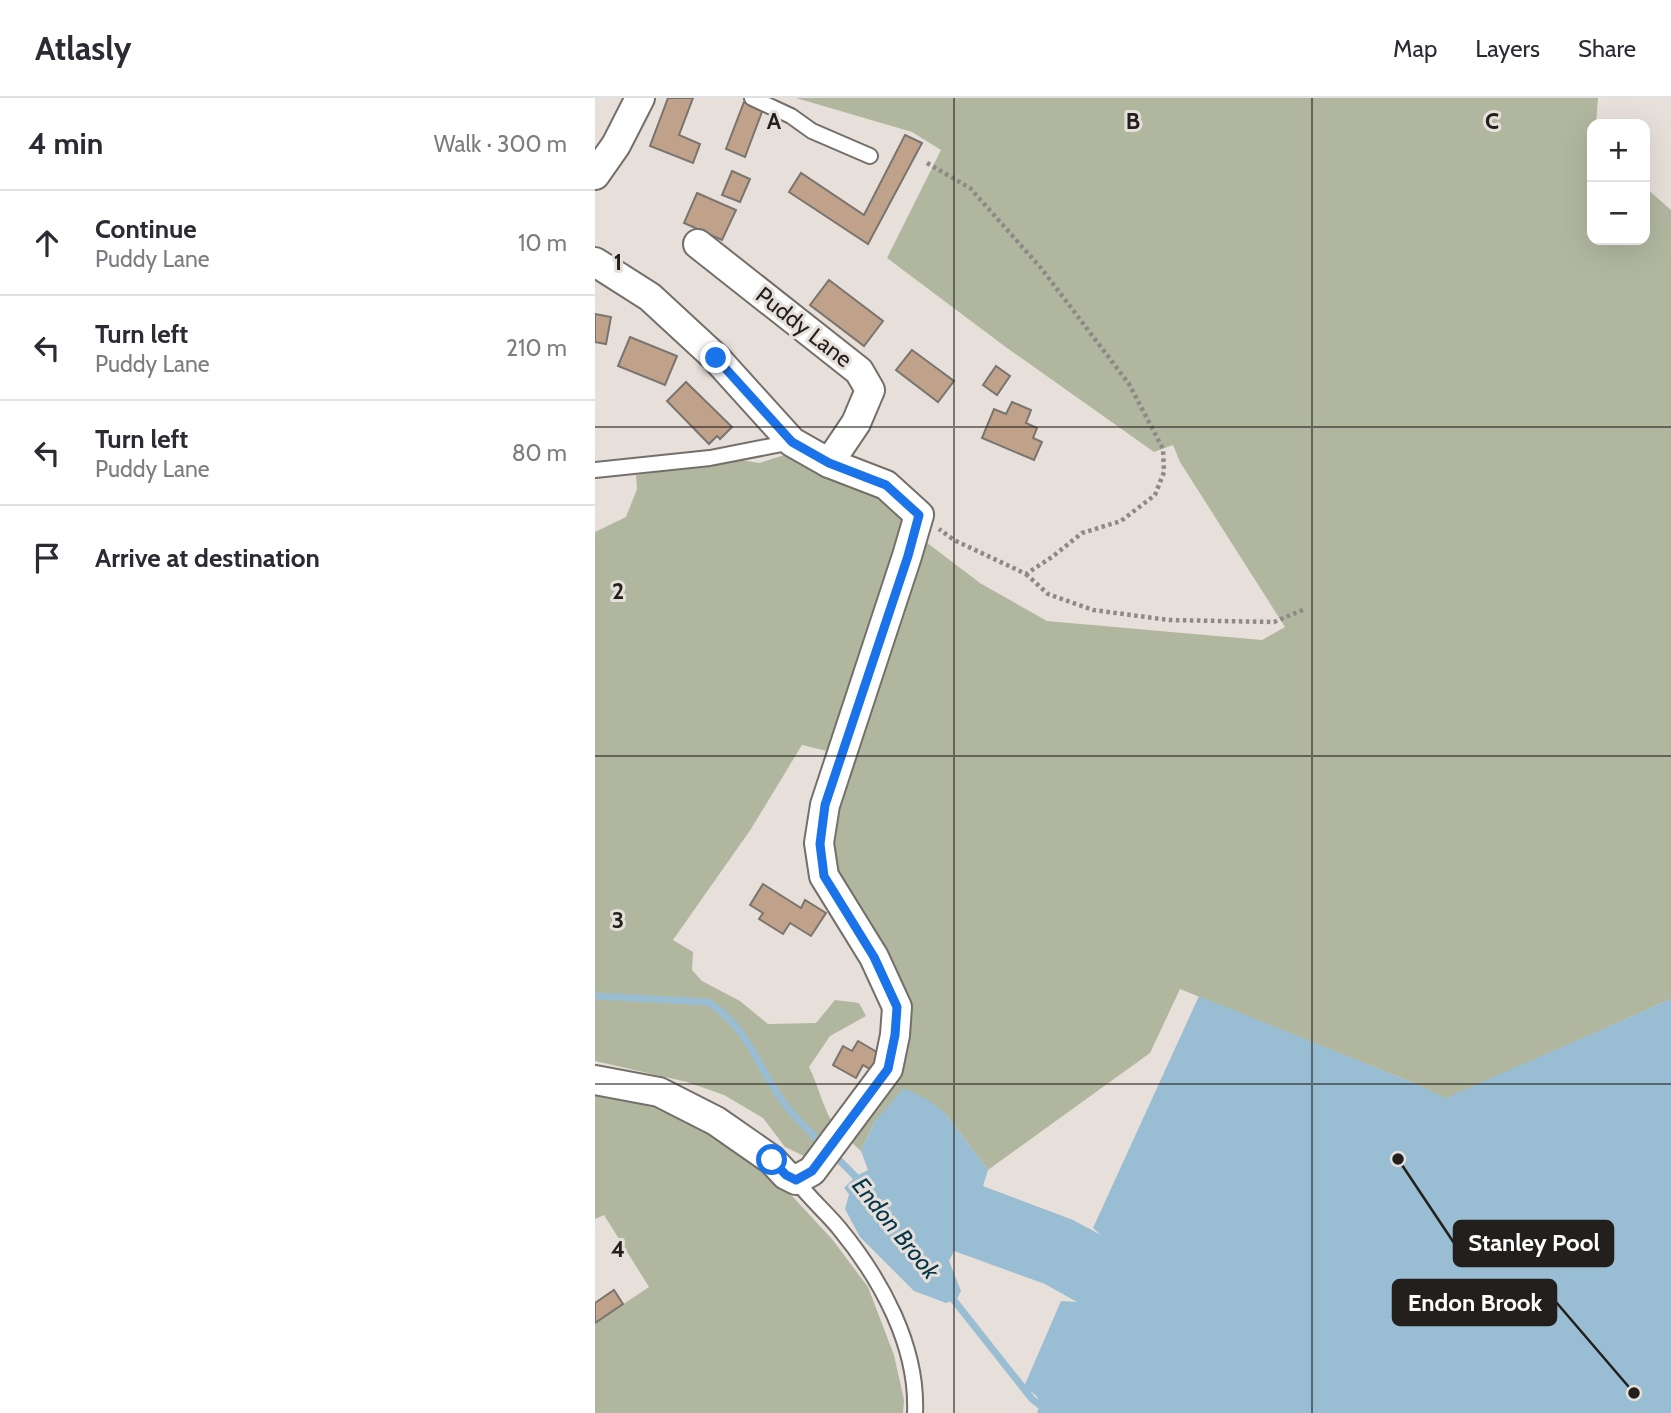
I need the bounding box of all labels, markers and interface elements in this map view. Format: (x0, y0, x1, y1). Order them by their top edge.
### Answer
text: Atlasly (35, 28, 132, 68)
text: Map (1393, 34, 1437, 63)
text: Layers (1475, 34, 1540, 63)
text: Share (1578, 34, 1636, 63)
text: A (767, 107, 782, 135)
text: B (1126, 107, 1140, 135)
text: C (1485, 107, 1499, 135)
map controls (1587, 119, 1650, 245)
button: + (1587, 119, 1650, 182)
text: 4 min (28, 125, 103, 162)
text: Walk · 300 m (434, 130, 567, 158)
button: − (1587, 182, 1650, 245)
text: Continue (95, 213, 197, 245)
icon: ahead (28, 224, 66, 262)
text: 10 m (518, 229, 567, 257)
text: Puddy Lane (95, 245, 210, 273)
text: 1 (614, 248, 622, 276)
street label: Puddy Lane (750, 281, 858, 373)
text: Turn left (95, 318, 188, 350)
icon: left (28, 329, 66, 367)
text: 210 m (506, 334, 567, 362)
route end (700, 342, 731, 373)
text: Puddy Lane (95, 350, 210, 378)
text: Turn left (95, 423, 188, 455)
icon: left (28, 434, 66, 472)
text: 80 m (512, 439, 567, 467)
text: Puddy Lane (95, 455, 210, 483)
icon: arrive (28, 539, 66, 577)
text: Arrive at destination (95, 542, 320, 574)
text: 2 (612, 577, 624, 605)
text: 3 (612, 906, 624, 934)
route start (756, 1144, 787, 1175)
water label: Endon Brook (846, 1171, 946, 1285)
callout: Stanley Pool (1454, 1221, 1613, 1266)
text: Stanley Pool (1468, 1228, 1600, 1257)
text: 4 (611, 1235, 625, 1263)
callout: Endon Brook (1393, 1280, 1556, 1325)
text: Endon Brook (1408, 1288, 1543, 1317)

